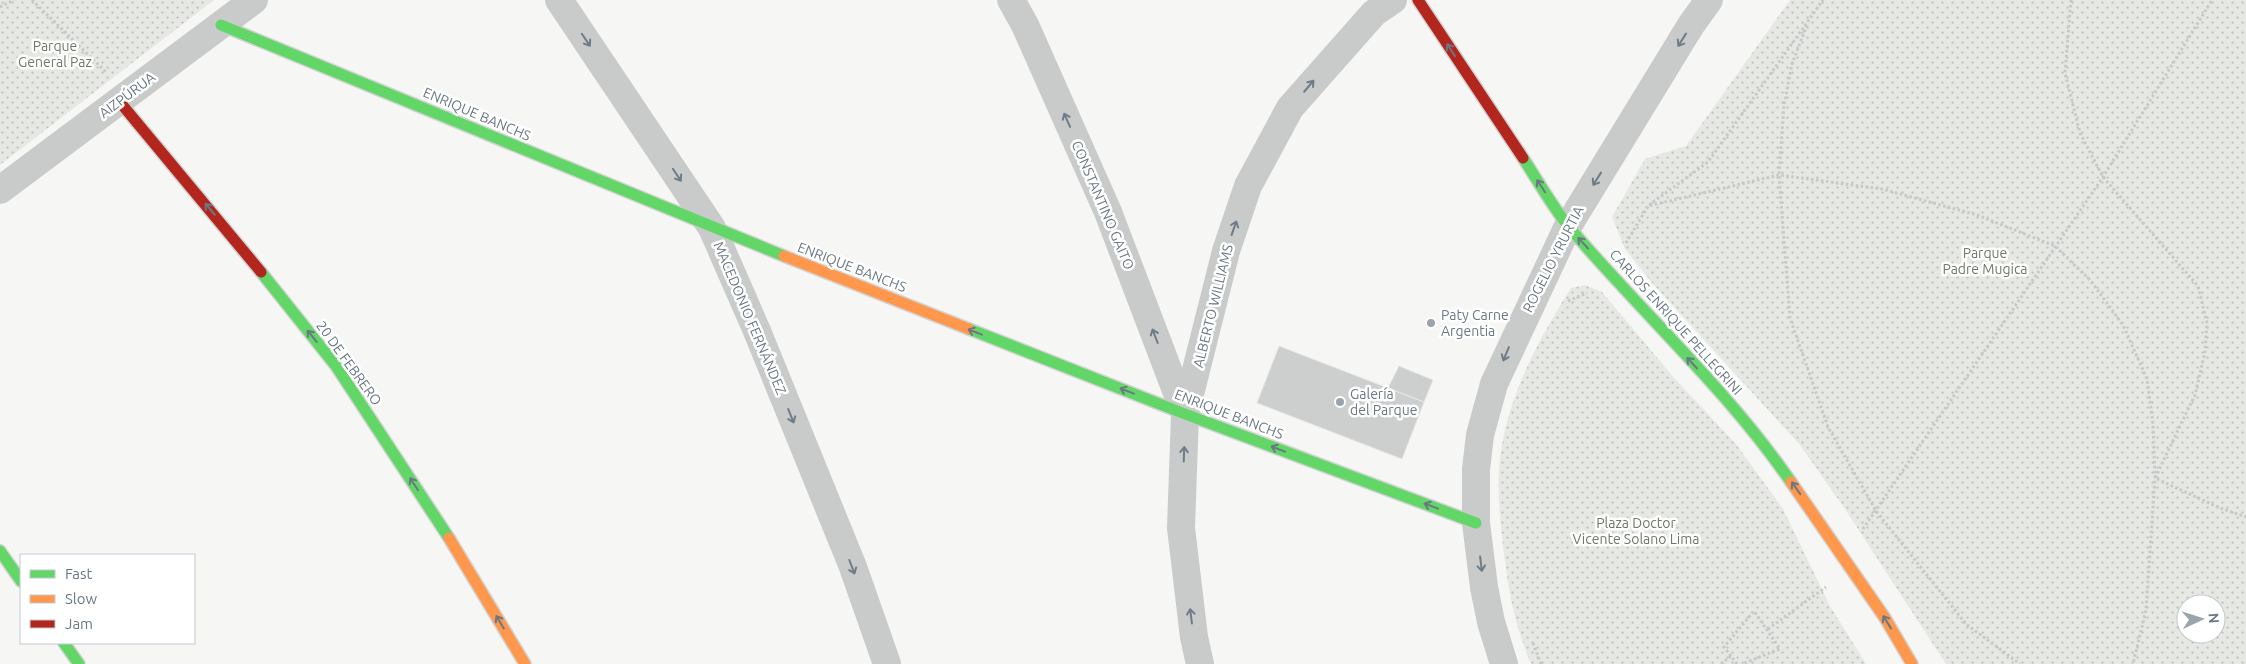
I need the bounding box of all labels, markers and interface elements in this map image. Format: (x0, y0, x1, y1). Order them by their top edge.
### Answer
one-way arrow (581, 33, 591, 47)
one-way arrow (1676, 33, 1686, 47)
park label: Parque General Paz (18, 38, 92, 70)
one-way arrow (1446, 43, 1456, 57)
street label: AIZPÚRUA (95, 68, 158, 121)
one-way arrow (1304, 79, 1315, 92)
street label: ENRIQUE BANCHS (421, 84, 533, 144)
one-way arrow (1062, 113, 1072, 128)
street label: CONSTANTINO GAITO (1069, 138, 1137, 272)
one-way arrow (672, 168, 682, 182)
one-way arrow (1591, 171, 1601, 185)
one-way arrow (1535, 179, 1545, 193)
one-way arrow (205, 203, 216, 216)
street label: ROGELIO YRURTIA (1519, 203, 1587, 315)
one-way arrow (1229, 220, 1239, 236)
one-way arrow (1577, 236, 1589, 249)
street label: MACEDONIO FERNÁNDEZ (710, 239, 790, 397)
street label: ENRIQUE BANCHS (795, 239, 909, 295)
street label: ALBERTO WILLIAMS (1190, 243, 1236, 369)
park label: Parque Padre Mugica (1942, 245, 2028, 277)
street label: CARLOS ENRIQUE PELLEGRINI (1607, 246, 1745, 398)
place label: Paty Carne Argentia (1441, 307, 1509, 339)
marker: Paty Carne Argentia (1425, 317, 1437, 329)
street label: 20 DE FEBRERO (313, 318, 385, 408)
one-way arrow (968, 326, 983, 335)
one-way arrow (1150, 328, 1159, 344)
one-way arrow (307, 330, 318, 343)
one-way arrow (1501, 346, 1511, 361)
one-way arrow (1686, 356, 1698, 369)
one-way arrow (1120, 386, 1135, 395)
street label: ENRIQUE BANCHS (1172, 386, 1286, 442)
place label: Galería del Parque (1350, 386, 1417, 418)
marker: Galería del Parque (1334, 396, 1346, 408)
one-way arrow (787, 408, 796, 423)
one-way arrow (1271, 444, 1287, 453)
one-way arrow (1179, 447, 1188, 463)
one-way arrow (409, 478, 419, 492)
one-way arrow (1791, 481, 1801, 495)
one-way arrow (1423, 501, 1439, 510)
park label: Plaza Doctor Vicente Solano Lima (1573, 515, 1699, 547)
legend (20, 554, 195, 644)
one-way arrow (1476, 556, 1486, 572)
one-way arrow (848, 559, 857, 574)
text: Fast (65, 565, 93, 582)
text: Slow (65, 590, 98, 607)
north arrow (2176, 594, 2226, 644)
one-way arrow (1186, 608, 1196, 624)
text: N (2206, 612, 2222, 624)
text: Jam (65, 615, 93, 632)
one-way arrow (494, 616, 504, 630)
one-way arrow (1882, 616, 1892, 630)

